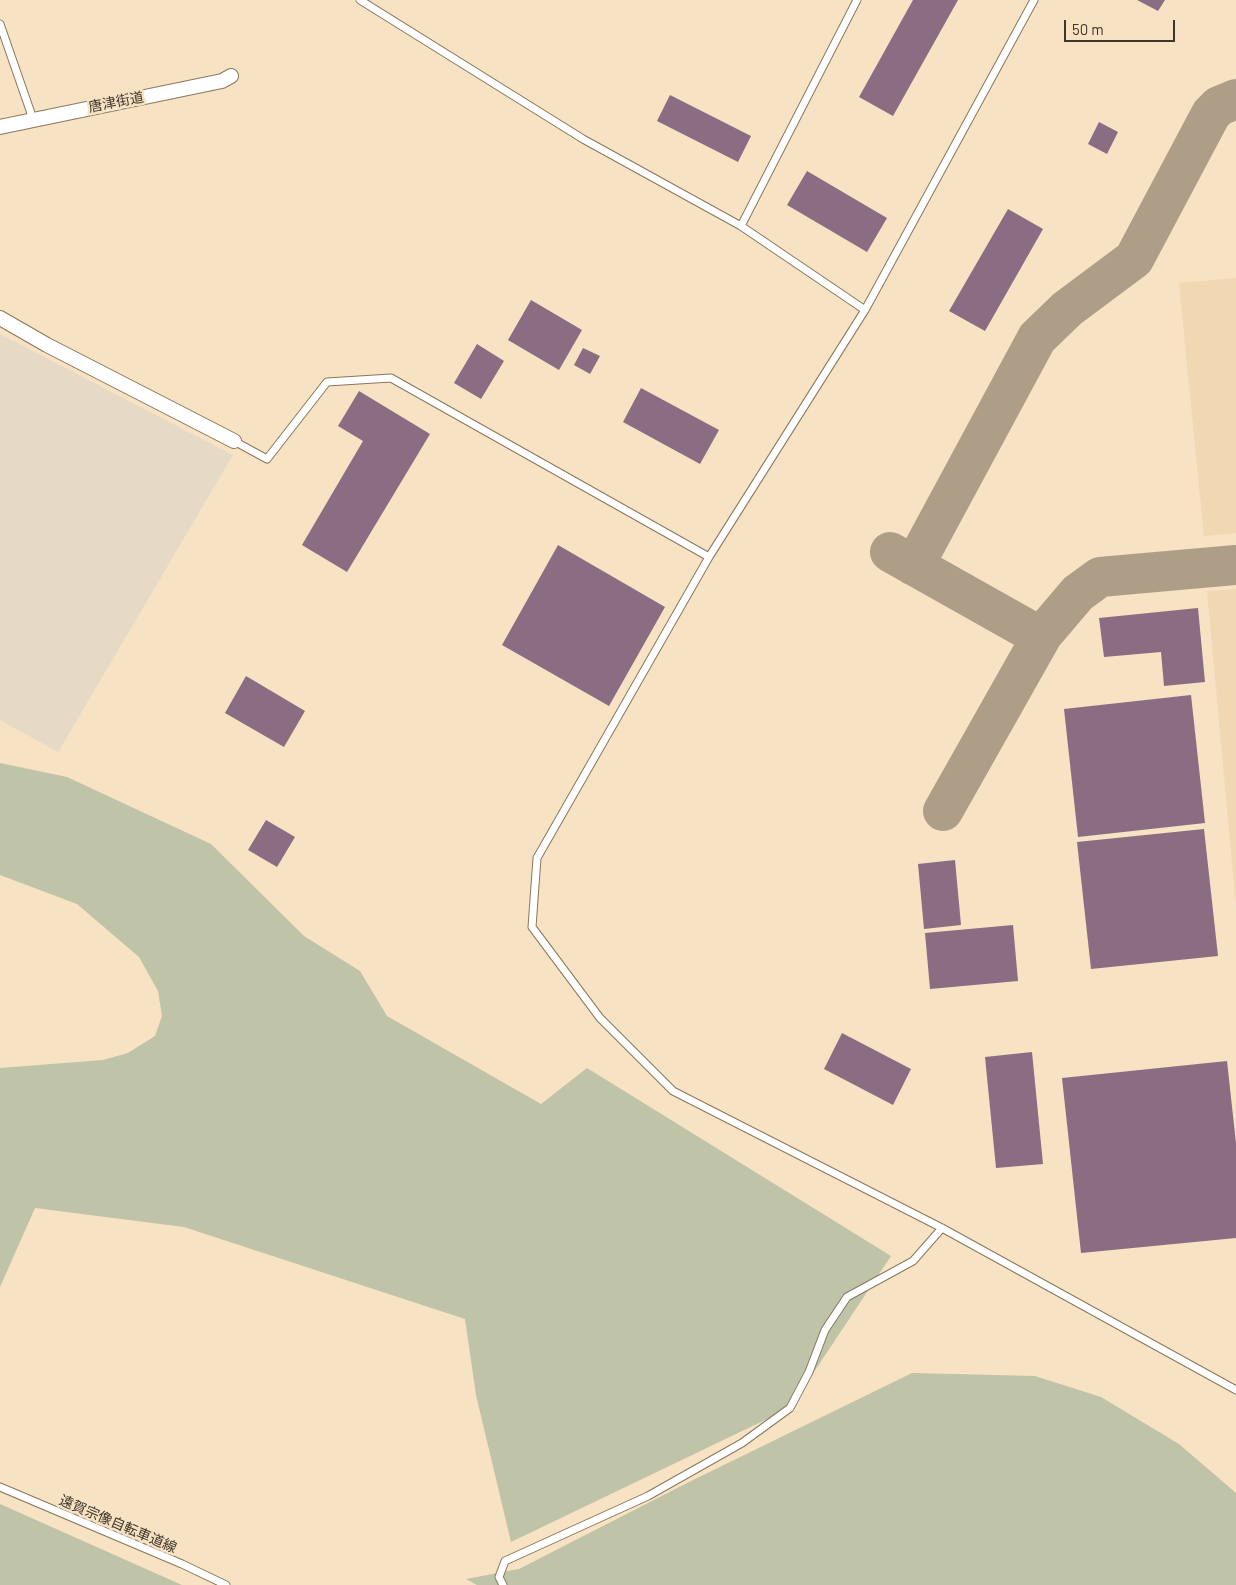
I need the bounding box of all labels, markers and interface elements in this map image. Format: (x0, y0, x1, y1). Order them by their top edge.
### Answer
scale bar (1066, 10, 1177, 42)
text: 50 m (1072, 20, 1104, 38)
street label: 唐津街道 (87, 88, 145, 116)
street label: 遠賀宗像自転車道線 (57, 1492, 179, 1556)

